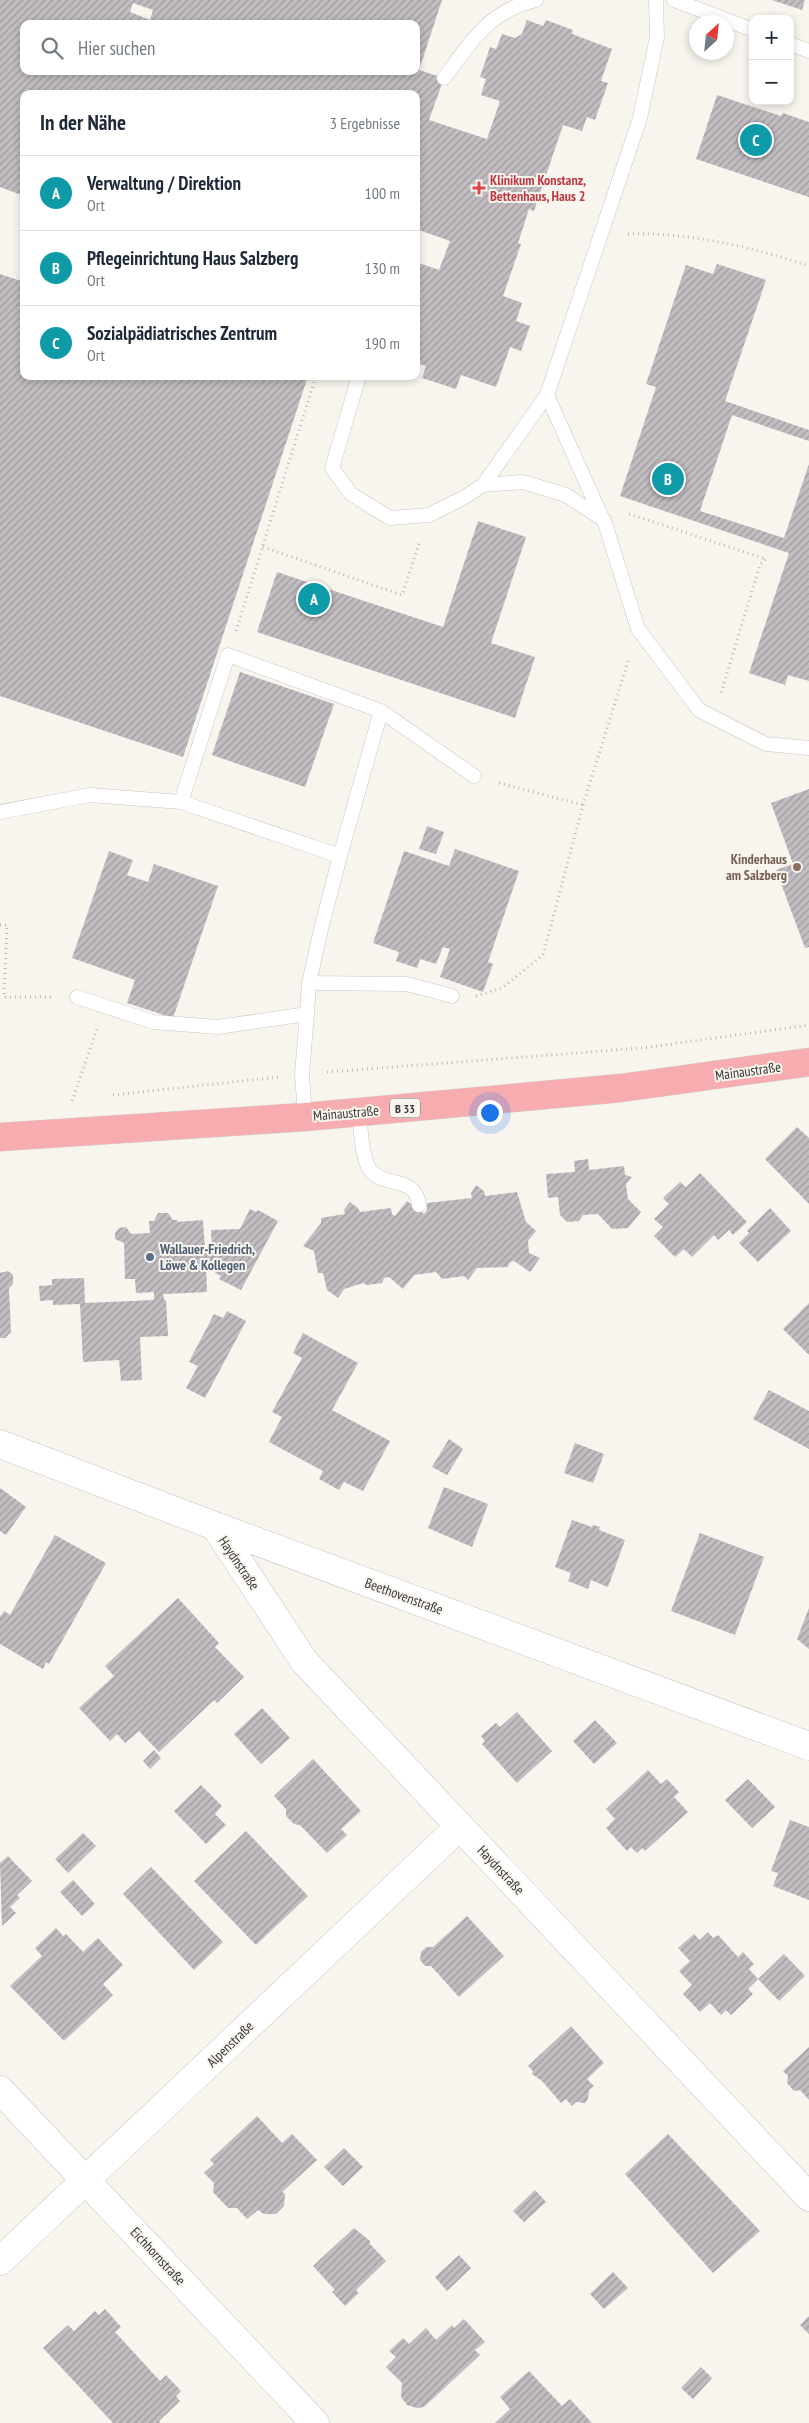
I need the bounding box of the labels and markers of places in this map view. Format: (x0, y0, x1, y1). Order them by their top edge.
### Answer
pin: C (740, 121, 772, 159)
place label: Klinikum Konstanz, Bettenhaus, Haus 2 (490, 171, 586, 205)
marker: Klinikum Konstanz, Bettenhaus, Haus 2 (472, 181, 486, 195)
pin: B (652, 460, 684, 498)
pin: A (298, 580, 330, 618)
place label: Kinderhaus am Salzberg (726, 850, 787, 884)
marker: Kinderhaus am Salzberg (791, 861, 803, 873)
place label: Wallauer-Friedrich, Löwe & Kollegen (159, 1240, 255, 1274)
marker: Wallauer-Friedrich, Löwe & Kollegen (144, 1251, 156, 1263)

